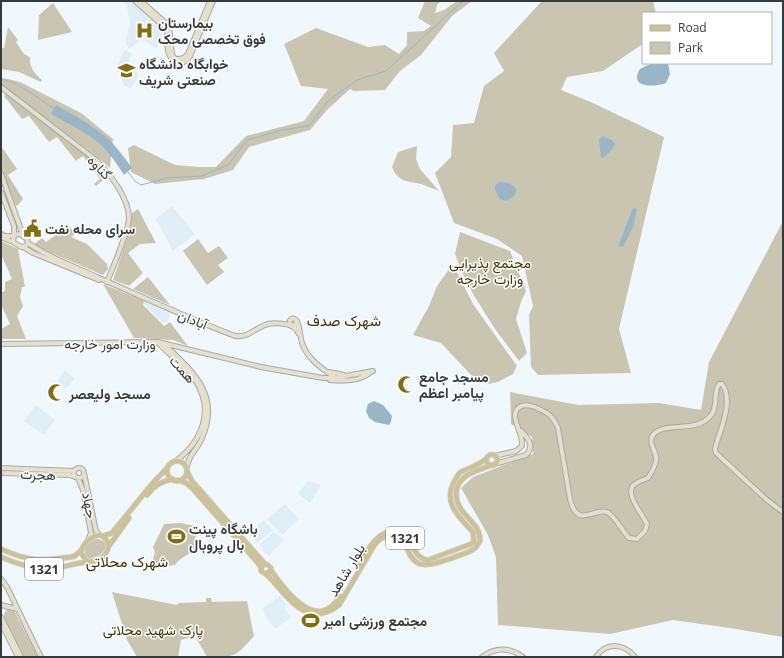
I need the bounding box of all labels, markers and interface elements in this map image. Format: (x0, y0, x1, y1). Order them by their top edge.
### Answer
legend (642, 12, 772, 64)
place label: بیمارستان فوق تخصصی محک (158, 13, 266, 48)
text: Road (678, 19, 707, 36)
hospital icon: بیمارستان فوق تخصصی محک (135, 20, 155, 40)
text: Park (678, 39, 704, 56)
place label: خوابگاه دانشگاه صنعتی شریف (139, 54, 229, 89)
school or university icon: خوابگاه دانشگاه صنعتی شریف (116, 61, 136, 81)
street label: گناوه (84, 151, 116, 183)
public building icon: سرای محله نفت (22, 218, 42, 238)
place label: سرای محله نفت (45, 219, 135, 238)
park label: مجتمع پذیرایی وزارت خارجه (449, 253, 531, 288)
street label: آبادان (175, 304, 212, 334)
district label: شهرک صدف (307, 310, 381, 330)
street label: وزارت امور خارجه (64, 334, 156, 353)
street label: همت (166, 351, 201, 387)
place label: مسجد جامع پیامبر اعظم (419, 367, 489, 403)
mosque icon: مسجد جامع پیامبر اعظم (396, 374, 416, 394)
mosque icon: مسجد ولیعصر (46, 383, 66, 403)
place label: مسجد ولیعصر (68, 384, 151, 403)
street label: هجرت (20, 464, 57, 484)
street label: جهاد (78, 490, 102, 520)
place label: باشگاه پینت بال پروبال (189, 519, 258, 555)
sports icon: باشگاه پینت بال پروبال (166, 526, 186, 546)
road number: 1321 (386, 527, 424, 549)
street label: بلوار شاهد (323, 540, 369, 600)
district label: شهرک محلاتی (86, 551, 168, 572)
road number: 1321 (25, 558, 63, 580)
sports icon: مجتمع ورزشی امیر (300, 610, 320, 630)
place label: مجتمع ورزشی امیر (322, 611, 427, 631)
park label: پارک شهید محلاتی (103, 620, 203, 640)

